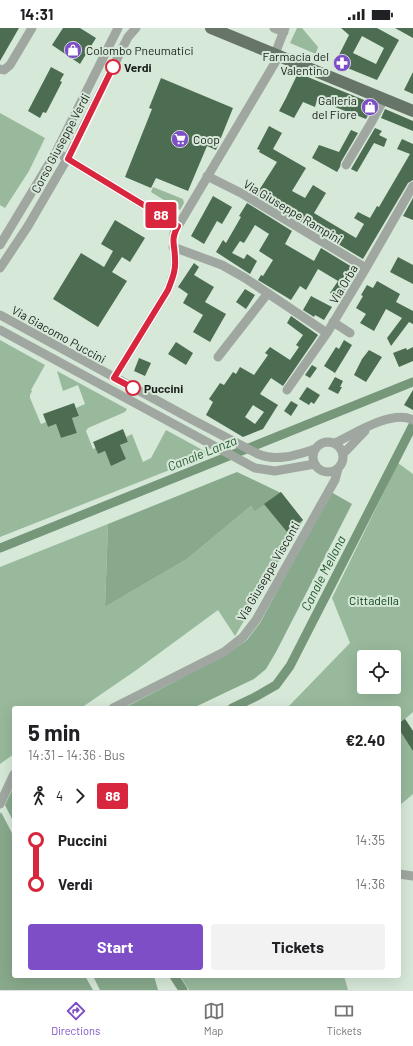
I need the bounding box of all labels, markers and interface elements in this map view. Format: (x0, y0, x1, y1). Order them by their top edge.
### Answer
text: 14:31 (20, 5, 53, 23)
shop icon: Colombo Pneumatici (63, 40, 83, 60)
place label: Colombo Pneumatici (86, 43, 194, 57)
place label: Farmacia del Valentino (262, 49, 329, 77)
pharmacy icon: Farmacia del Valentino (332, 53, 352, 73)
marker: Verdi (105, 59, 121, 75)
place label: Verdi (124, 60, 152, 74)
street label: Corso Giuseppe Verdi (28, 91, 92, 195)
place label: Galleria del Fiore (312, 93, 357, 121)
shop icon: Galleria del Fiore (360, 97, 380, 117)
supermarket icon: Coop (170, 129, 190, 149)
place label: Coop (193, 132, 220, 146)
street label: Via Giuseppe Rampini (241, 176, 345, 246)
line badge: 88 (143, 202, 179, 228)
text: 88 (153, 206, 169, 223)
street label: Via Orba (326, 262, 360, 306)
street label: Via Giacomo Puccini (10, 302, 108, 366)
marker: Puccini (125, 380, 141, 396)
place label: Puccini (144, 381, 183, 395)
water label: Canale Lanza (165, 432, 239, 474)
street label: Via Giuseppe Visconti (234, 519, 302, 623)
water label: Canale Mellana (297, 533, 349, 613)
park label: Cittadella (349, 593, 399, 607)
map controls (357, 650, 401, 694)
button: locate (357, 650, 401, 694)
text: 5 min (28, 719, 80, 745)
text: €2.40 (345, 731, 385, 749)
text: 14:31 – 14:36 · Bus (28, 747, 125, 763)
icon: walk (28, 785, 50, 807)
icon: forward (69, 785, 91, 807)
text: 88 (105, 787, 120, 804)
text: 4 (56, 788, 63, 804)
text: Puccini (58, 831, 107, 849)
text: 14:35 (356, 832, 385, 848)
text: Verdi (58, 875, 92, 893)
text: 14:36 (355, 876, 385, 892)
button: Start (28, 924, 203, 970)
button: Tickets (211, 924, 385, 970)
tab: Directions (51, 1000, 100, 1037)
tab: Map (203, 1000, 225, 1037)
tab: Tickets (327, 1000, 362, 1037)

